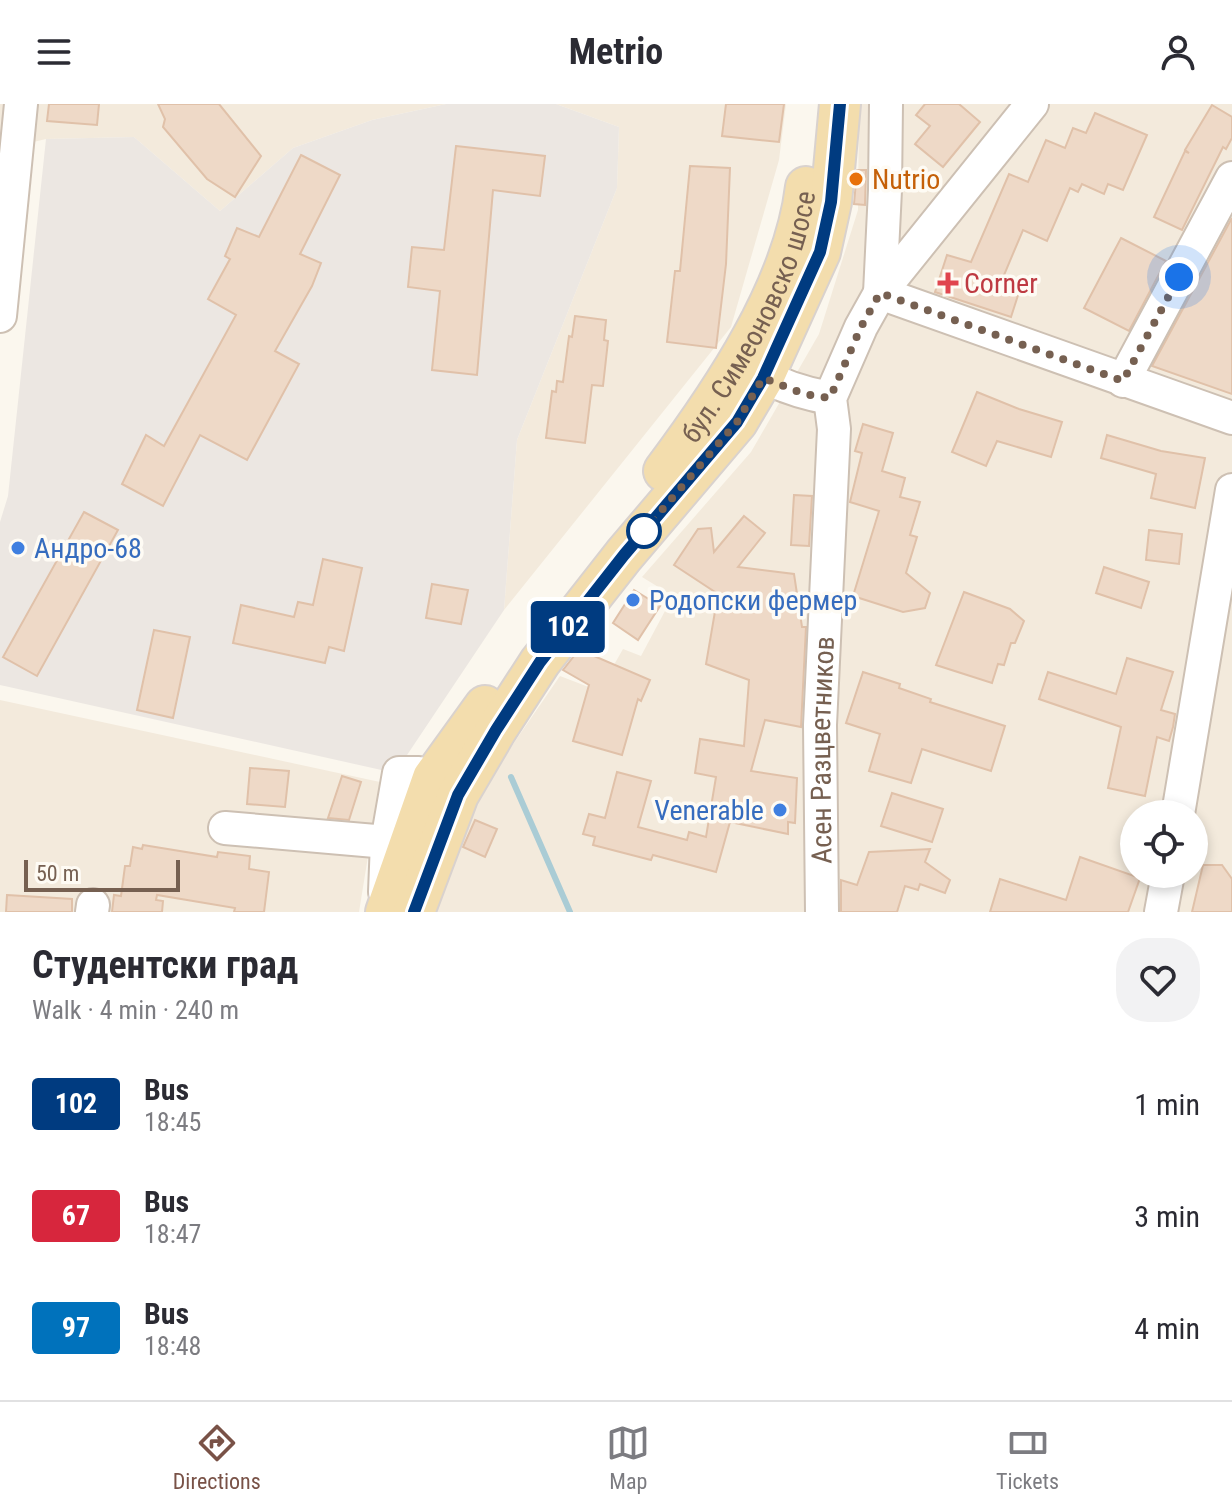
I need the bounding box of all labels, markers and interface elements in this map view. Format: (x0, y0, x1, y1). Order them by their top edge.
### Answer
icon: menu (32, 30, 76, 74)
icon: person (1156, 30, 1200, 74)
text: Metrio (569, 31, 663, 73)
place label: Nutrio (872, 163, 940, 196)
marker: Nutrio (847, 170, 865, 188)
street label: бул. Симеоновско шосе (674, 189, 822, 449)
your location (1159, 257, 1199, 297)
place label: Corner (964, 267, 1038, 300)
marker: Corner (939, 274, 957, 292)
unlabelled marker (627, 514, 661, 548)
place label: Андро-68 (34, 532, 142, 565)
marker: Андро-68 (9, 539, 27, 557)
place label: Родопски фермер (649, 584, 857, 617)
marker: Родопски фермер (624, 591, 642, 609)
line badge: 102 (522, 601, 614, 653)
text: 102 (547, 610, 589, 643)
street label: Асен Разцветников (803, 635, 841, 864)
place label: Venerable (654, 794, 764, 827)
map controls (1120, 800, 1208, 888)
button: locate (1120, 800, 1208, 888)
marker: Venerable (771, 801, 789, 819)
scale bar (24, 856, 180, 892)
text: 50 m (36, 861, 79, 886)
button: heart (1116, 938, 1200, 1022)
text: Студентски град (32, 943, 298, 987)
text: Walk · 4 min · 240 m (32, 995, 239, 1025)
text: Bus (144, 1072, 189, 1107)
text: 102 (55, 1087, 97, 1120)
text: 1 min (1134, 1087, 1200, 1122)
text: 18:45 (144, 1107, 201, 1137)
text: Bus (144, 1184, 189, 1219)
text: 67 (62, 1199, 90, 1232)
text: 3 min (1134, 1199, 1200, 1234)
text: 18:47 (144, 1219, 201, 1249)
text: Bus (144, 1296, 189, 1331)
text: 97 (62, 1311, 90, 1344)
text: 4 min (1134, 1311, 1200, 1346)
text: 18:48 (144, 1331, 201, 1361)
tab: Directions (173, 1421, 261, 1494)
tab: Map (606, 1421, 650, 1494)
tab: Tickets (996, 1421, 1059, 1494)

